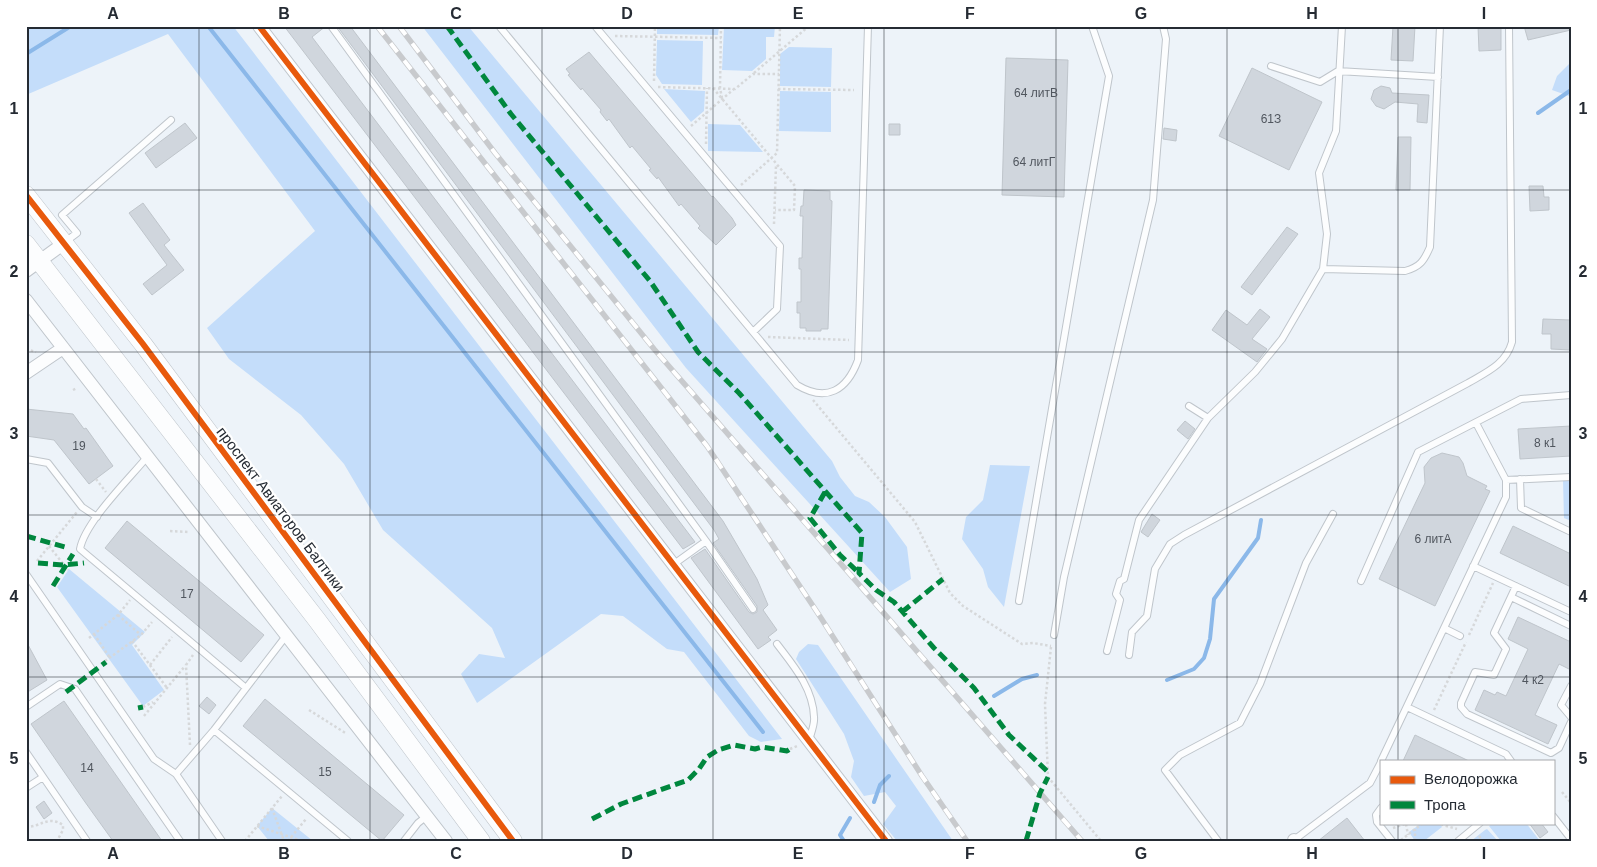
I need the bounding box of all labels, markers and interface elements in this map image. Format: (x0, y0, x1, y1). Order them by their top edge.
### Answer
text: A (107, 5, 119, 22)
text: B (278, 5, 290, 22)
text: C (450, 5, 462, 22)
text: D (621, 5, 633, 22)
text: E (793, 5, 804, 22)
text: F (965, 5, 975, 22)
text: G (1135, 5, 1147, 22)
text: H (1306, 5, 1318, 22)
text: I (1482, 5, 1486, 22)
house number: 64 литВ (1014, 86, 1058, 100)
text: 1 (10, 100, 19, 117)
text: 1 (1579, 100, 1588, 117)
house number: 61З (1261, 112, 1281, 126)
house number: 64 литГ (1013, 155, 1056, 169)
text: 2 (10, 263, 19, 280)
text: 2 (1579, 263, 1588, 280)
street label: проспект Авиаторов Балтики (213, 423, 349, 595)
text: 3 (10, 425, 19, 442)
text: 3 (1579, 425, 1588, 442)
house number: 8 к1 (1534, 436, 1556, 450)
house number: 19 (72, 439, 86, 453)
house number: 6 литА (1414, 532, 1452, 546)
house number: 17 (180, 587, 194, 601)
text: 4 (10, 588, 19, 605)
text: 4 (1579, 588, 1588, 605)
house number: 4 к2 (1522, 673, 1544, 687)
text: 5 (10, 750, 19, 767)
text: 5 (1579, 750, 1588, 767)
legend (1380, 760, 1554, 824)
house number: 14 (80, 761, 94, 775)
house number: 15 (318, 765, 332, 779)
text: Велодорожка (1424, 770, 1518, 787)
text: Тропа (1424, 796, 1466, 813)
text: A (107, 845, 119, 862)
text: B (278, 845, 290, 862)
text: C (450, 845, 462, 862)
text: D (621, 845, 633, 862)
text: E (793, 845, 804, 862)
text: F (965, 845, 975, 862)
text: G (1135, 845, 1147, 862)
text: H (1306, 845, 1318, 862)
text: I (1482, 845, 1486, 862)

